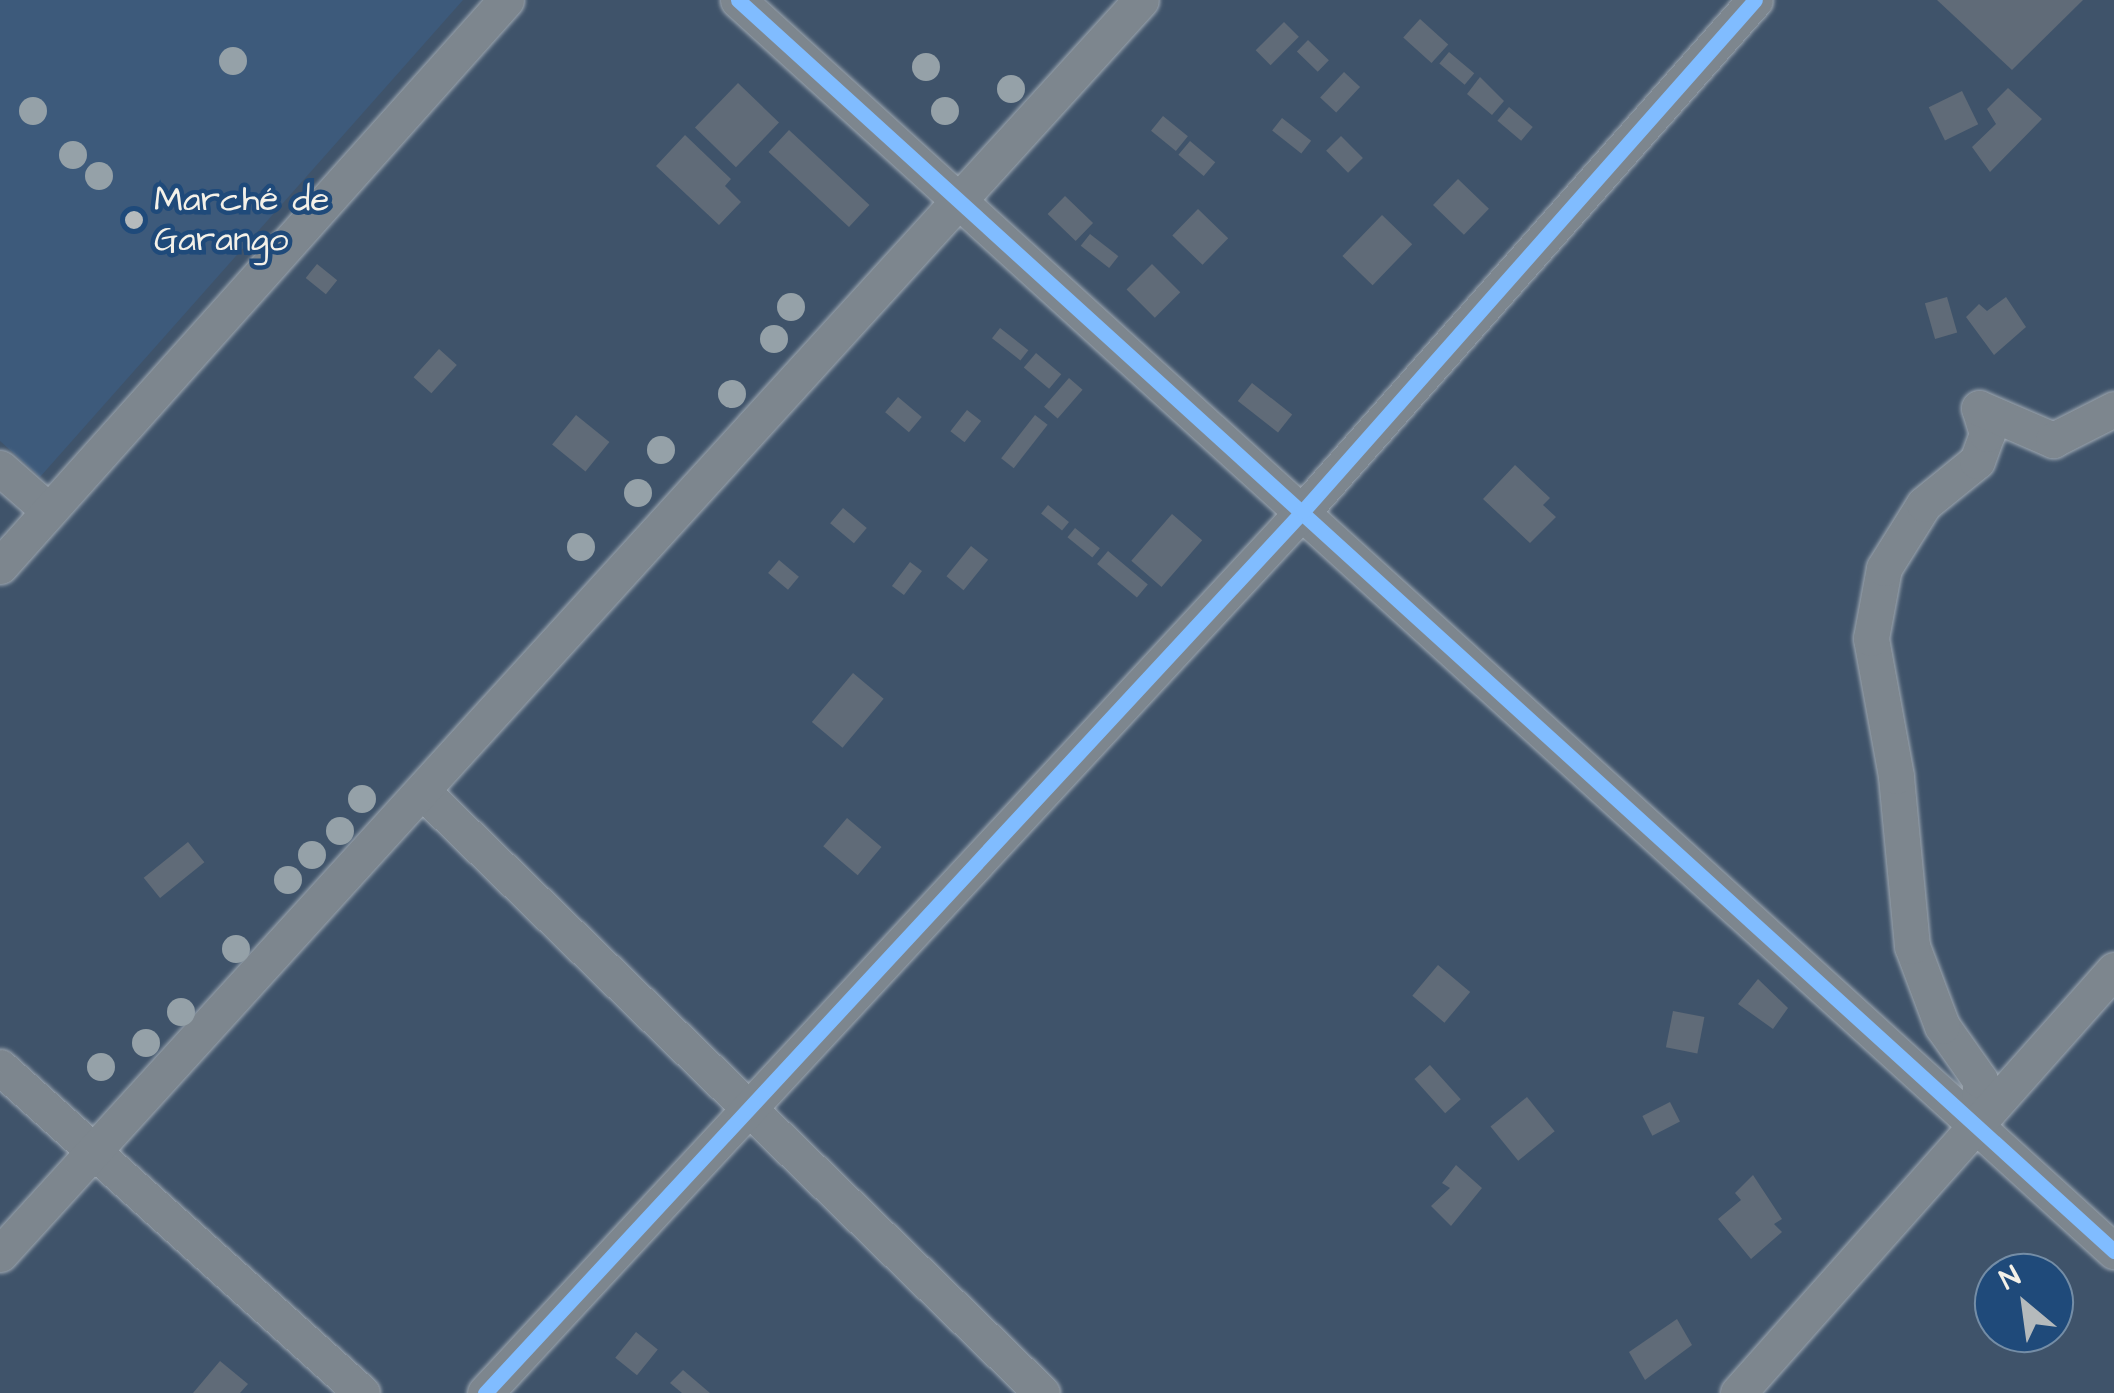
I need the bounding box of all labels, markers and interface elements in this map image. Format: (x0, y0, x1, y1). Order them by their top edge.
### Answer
place label: Marché de Garango (154, 179, 329, 261)
marker: Marché de Garango (123, 209, 145, 231)
north arrow (1974, 1253, 2074, 1353)
text: N (1993, 1257, 2027, 1299)

